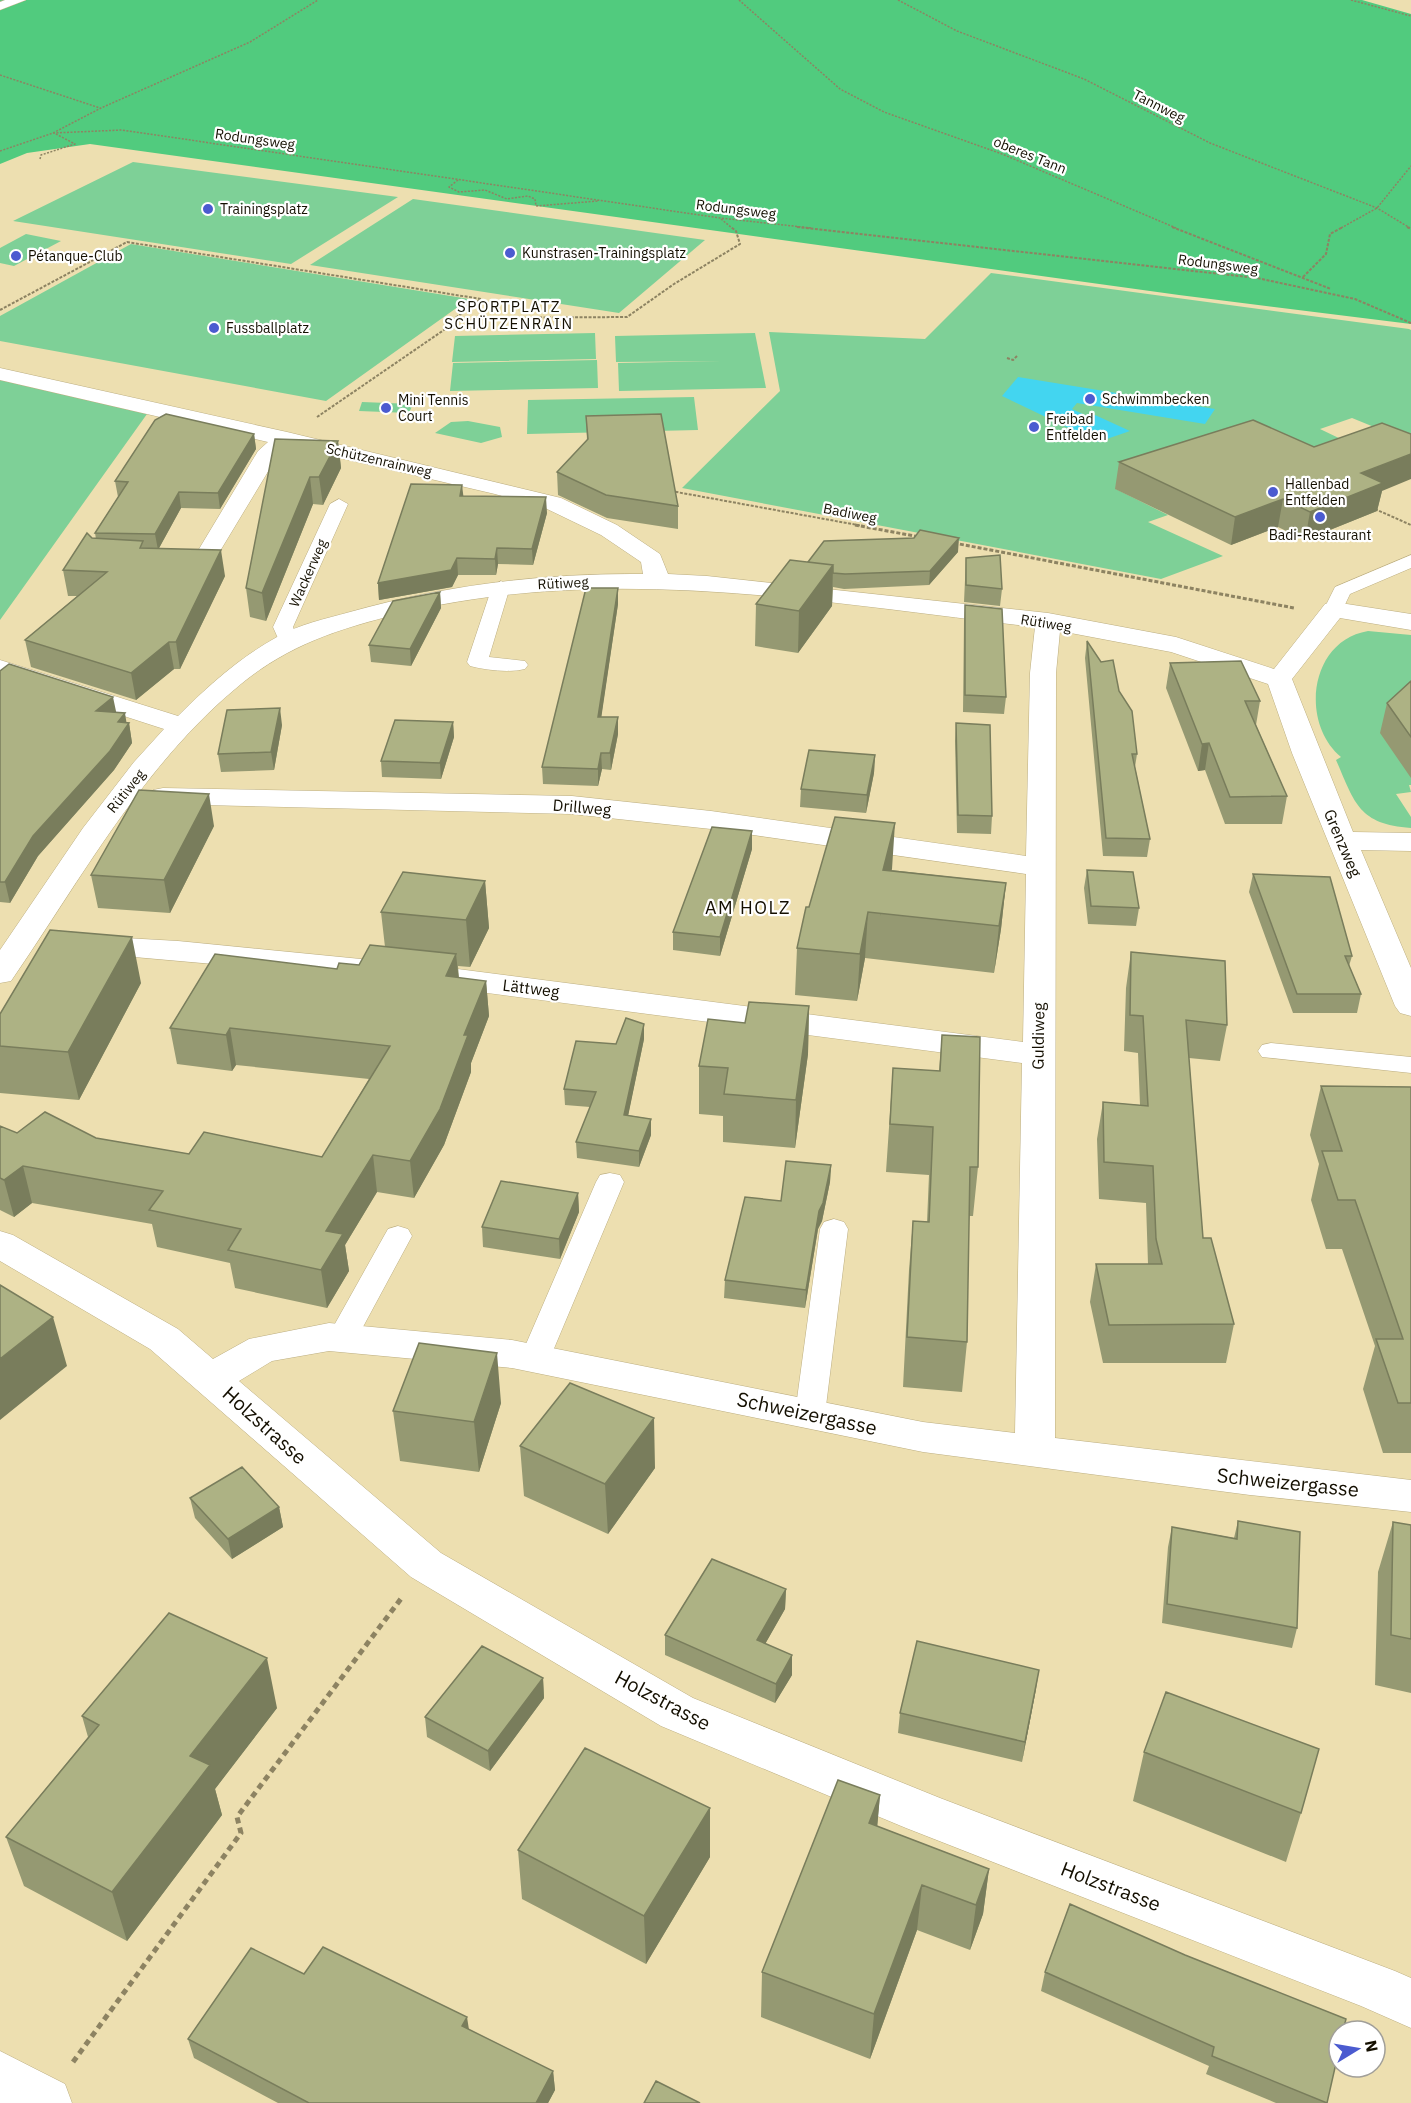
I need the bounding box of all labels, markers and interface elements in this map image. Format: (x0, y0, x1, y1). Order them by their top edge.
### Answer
street label: Tannweg (1130, 85, 1189, 127)
street label: Rodungsweg (214, 124, 297, 154)
street label: oberes Tann (991, 132, 1069, 178)
street label: Rodungsweg (695, 195, 778, 223)
place label: Trainingsplatz (220, 200, 308, 218)
marker: Trainingsplatz (201, 202, 215, 216)
place label: Kunstrasen-Trainingsplatz (522, 244, 687, 262)
marker: Kunstrasen-Trainingsplatz (503, 246, 517, 260)
place label: Pétanque-Club (28, 247, 123, 265)
marker: Pétanque-Club (9, 249, 23, 263)
street label: Rodungsweg (1177, 250, 1260, 278)
district label: SPORTPLATZ SCHÜTZENRAIN (444, 297, 574, 333)
place label: Fussballplatz (226, 319, 309, 337)
marker: Fussballplatz (207, 321, 221, 335)
place label: Schwimmbecken (1102, 390, 1209, 408)
place label: Mini Tennis Court (398, 391, 469, 425)
marker: Schwimmbecken (1083, 392, 1097, 406)
marker: Mini Tennis Court (379, 401, 393, 415)
place label: Freibad Entfelden (1046, 410, 1107, 444)
marker: Freibad Entfelden (1027, 420, 1041, 434)
street label: Schützenrainweg (325, 439, 434, 481)
place label: Hallenbad Entfelden (1285, 475, 1349, 509)
marker: Hallenbad Entfelden (1266, 485, 1280, 499)
street label: Badiweg (822, 499, 879, 527)
marker: Badi-Restaurant (1313, 510, 1327, 524)
place label: Badi-Restaurant (1269, 526, 1371, 544)
street label: Wackerweg (285, 536, 331, 610)
street label: Rütiweg (537, 573, 590, 593)
street label: Rütiweg (1019, 610, 1073, 636)
street label: Rütiweg (103, 765, 149, 817)
street label: Drillweg (552, 794, 613, 820)
street label: Grenzweg (1320, 806, 1366, 880)
district label: AM HOLZ (705, 896, 791, 919)
street label: Lättweg (501, 975, 561, 1001)
street label: Guldiweg (1027, 1002, 1049, 1070)
street label: Holzstrasse (217, 1380, 313, 1470)
street label: Schweizergasse (734, 1385, 880, 1441)
street label: Schweizergasse (1216, 1461, 1360, 1503)
street label: Holzstrasse (610, 1663, 716, 1737)
street label: Holzstrasse (1057, 1855, 1165, 1917)
north arrow (1327, 2019, 1387, 2079)
text: N (1361, 2039, 1383, 2054)

